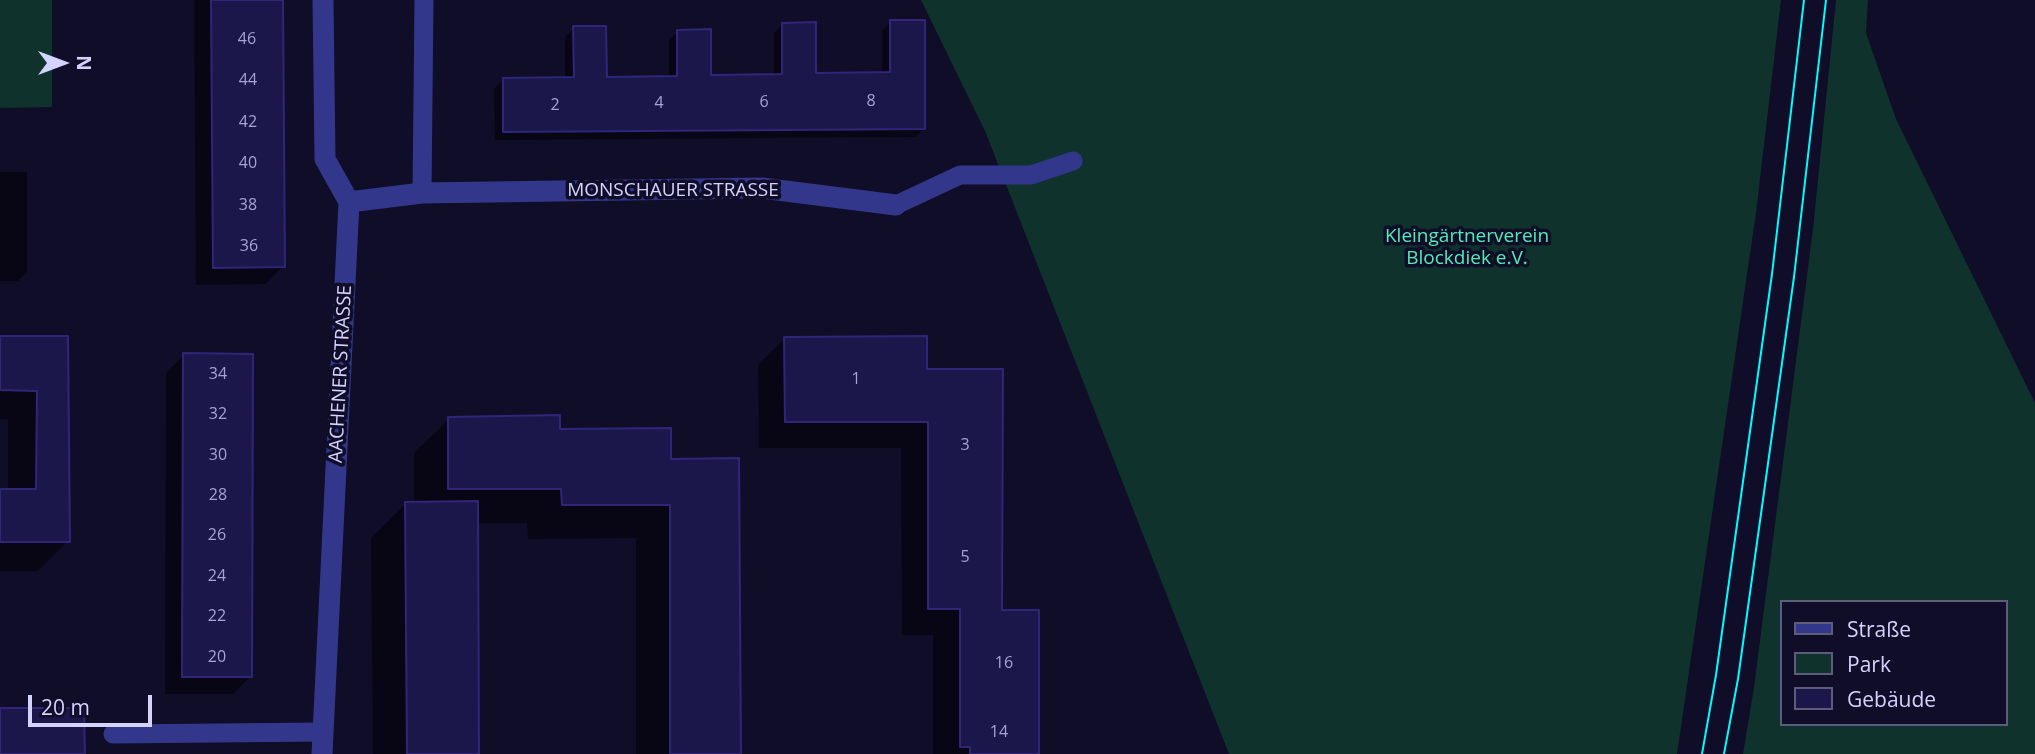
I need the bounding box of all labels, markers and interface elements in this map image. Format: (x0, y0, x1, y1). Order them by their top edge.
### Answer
north arrow (28, 28, 98, 98)
house number: 46 (238, 29, 256, 49)
text: N (71, 55, 97, 71)
house number: 44 (239, 70, 257, 90)
house number: 8 (866, 91, 876, 111)
house number: 6 (759, 92, 769, 112)
house number: 4 (654, 93, 664, 113)
house number: 2 (550, 95, 560, 115)
house number: 42 (239, 112, 257, 132)
house number: 40 (239, 153, 257, 173)
street label: MONSCHAUER STRASSE (567, 180, 779, 202)
house number: 38 (239, 195, 257, 215)
park label: Kleingärtnerverein Blockdiek e.V. (1385, 226, 1549, 270)
house number: 36 (240, 236, 258, 256)
street label: AACHENER STRASSE (325, 284, 357, 464)
house number: 34 (209, 364, 227, 384)
house number: 1 (851, 369, 861, 389)
house number: 32 (209, 404, 227, 424)
house number: 3 (960, 435, 970, 455)
house number: 30 (209, 445, 227, 465)
house number: 28 (209, 485, 227, 505)
house number: 26 (208, 525, 226, 545)
house number: 5 (960, 547, 970, 567)
house number: 24 (208, 566, 226, 586)
legend (1780, 600, 2007, 726)
house number: 22 (208, 606, 226, 626)
text: Straße (1847, 615, 1911, 643)
house number: 20 (208, 647, 226, 667)
text: Park (1847, 650, 1891, 678)
house number: 16 (995, 653, 1013, 673)
scale bar (32, 680, 156, 724)
text: Gebäude (1847, 685, 1936, 713)
text: 20 m (41, 693, 90, 721)
house number: 14 (990, 722, 1008, 742)

